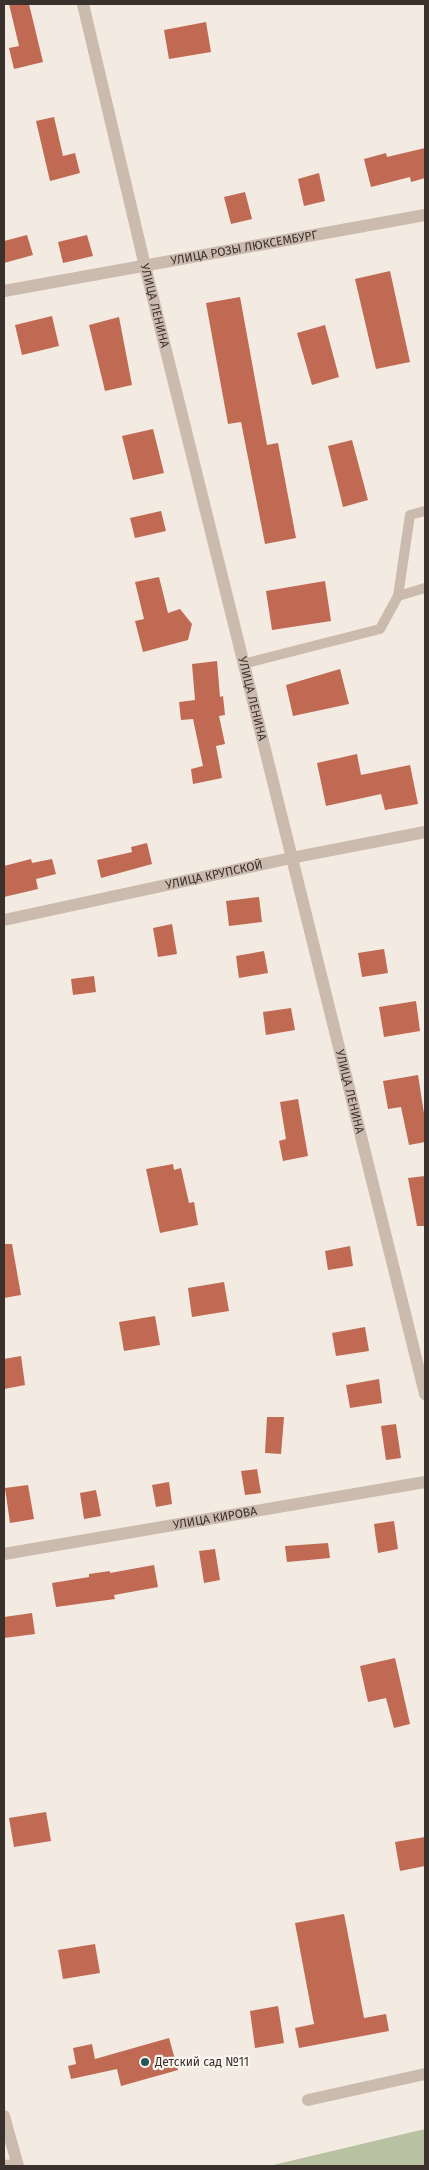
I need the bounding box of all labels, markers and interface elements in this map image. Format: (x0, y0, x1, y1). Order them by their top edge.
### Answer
street label: УЛИЦА РОЗЫ ЛЮКСЕМБУРГ (169, 228, 319, 268)
street label: УЛИЦА ЛЕНИНА (138, 262, 172, 349)
street label: УЛИЦА ЛЕНИНА (235, 655, 270, 742)
street label: УЛИЦА КРУПСКОЙ (164, 856, 264, 892)
street label: УЛИЦА ЛЕНИНА (333, 1048, 367, 1135)
street label: УЛИЦА КИРОВА (172, 1504, 258, 1532)
place label: Детский сад №11 (154, 2055, 249, 2069)
marker: Детский сад №11 (139, 2056, 151, 2068)

